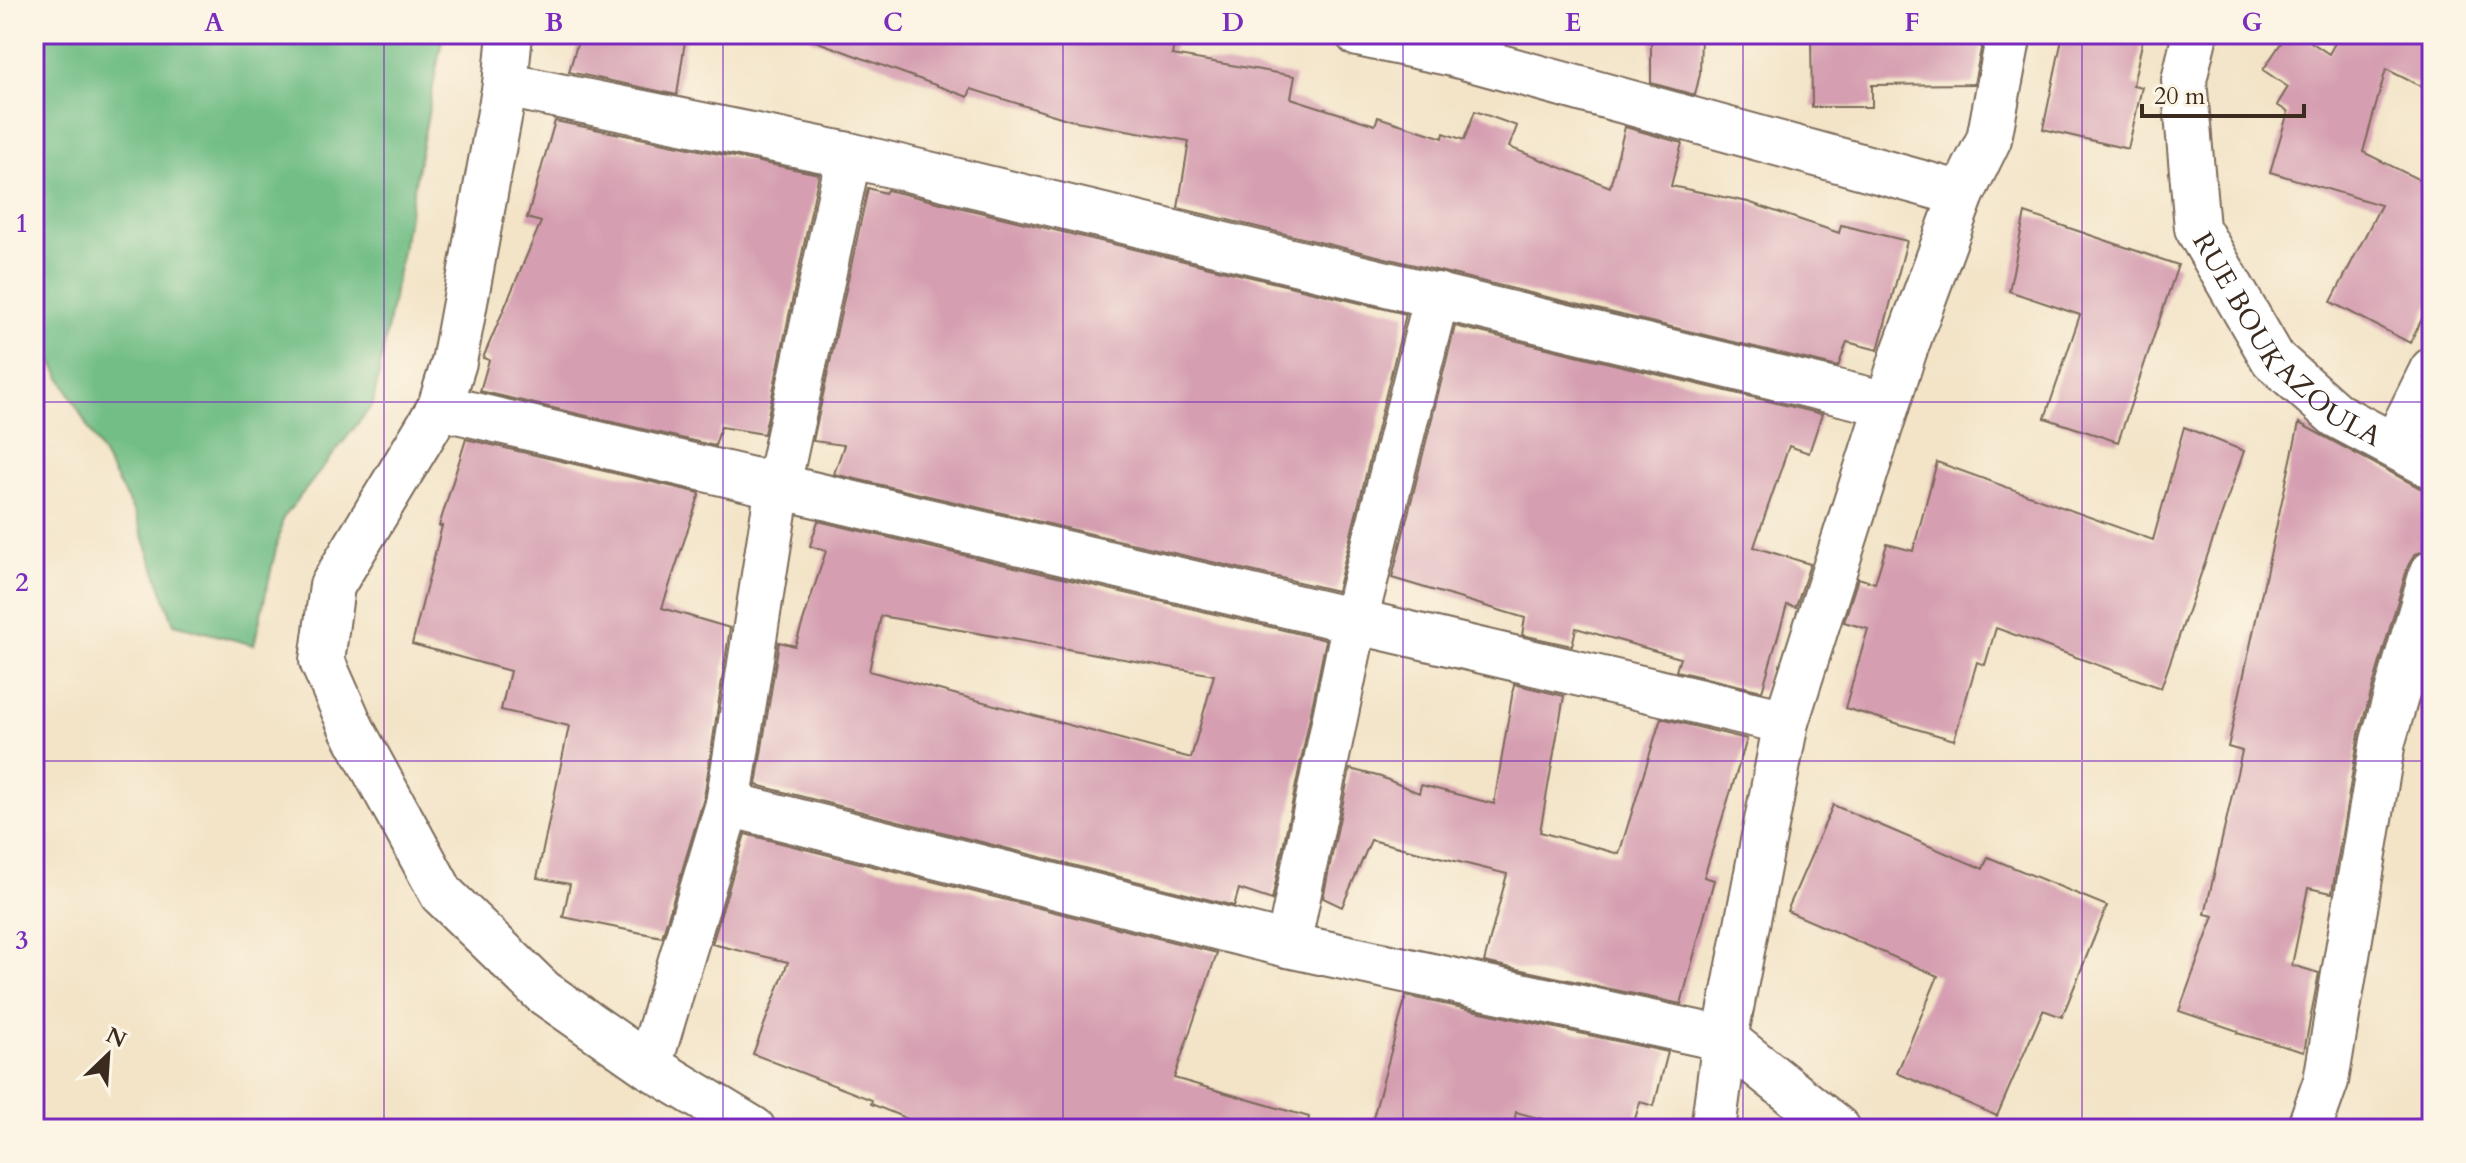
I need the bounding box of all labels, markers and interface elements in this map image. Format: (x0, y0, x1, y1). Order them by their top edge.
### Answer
text: A (204, 5, 224, 40)
text: B (545, 5, 563, 40)
text: C (883, 5, 903, 40)
text: D (1222, 5, 1244, 40)
text: E (1565, 5, 1581, 40)
text: F (1904, 5, 1920, 40)
text: G (2241, 5, 2263, 40)
scale bar (2142, 68, 2304, 118)
text: 20 m (2154, 80, 2206, 113)
text: 1 (15, 206, 29, 241)
street label: RUE BOUKAZOULA (2183, 225, 2388, 456)
text: 2 (15, 565, 29, 600)
text: 3 (15, 923, 29, 958)
north arrow (68, 1015, 148, 1095)
text: N (101, 1020, 131, 1055)

